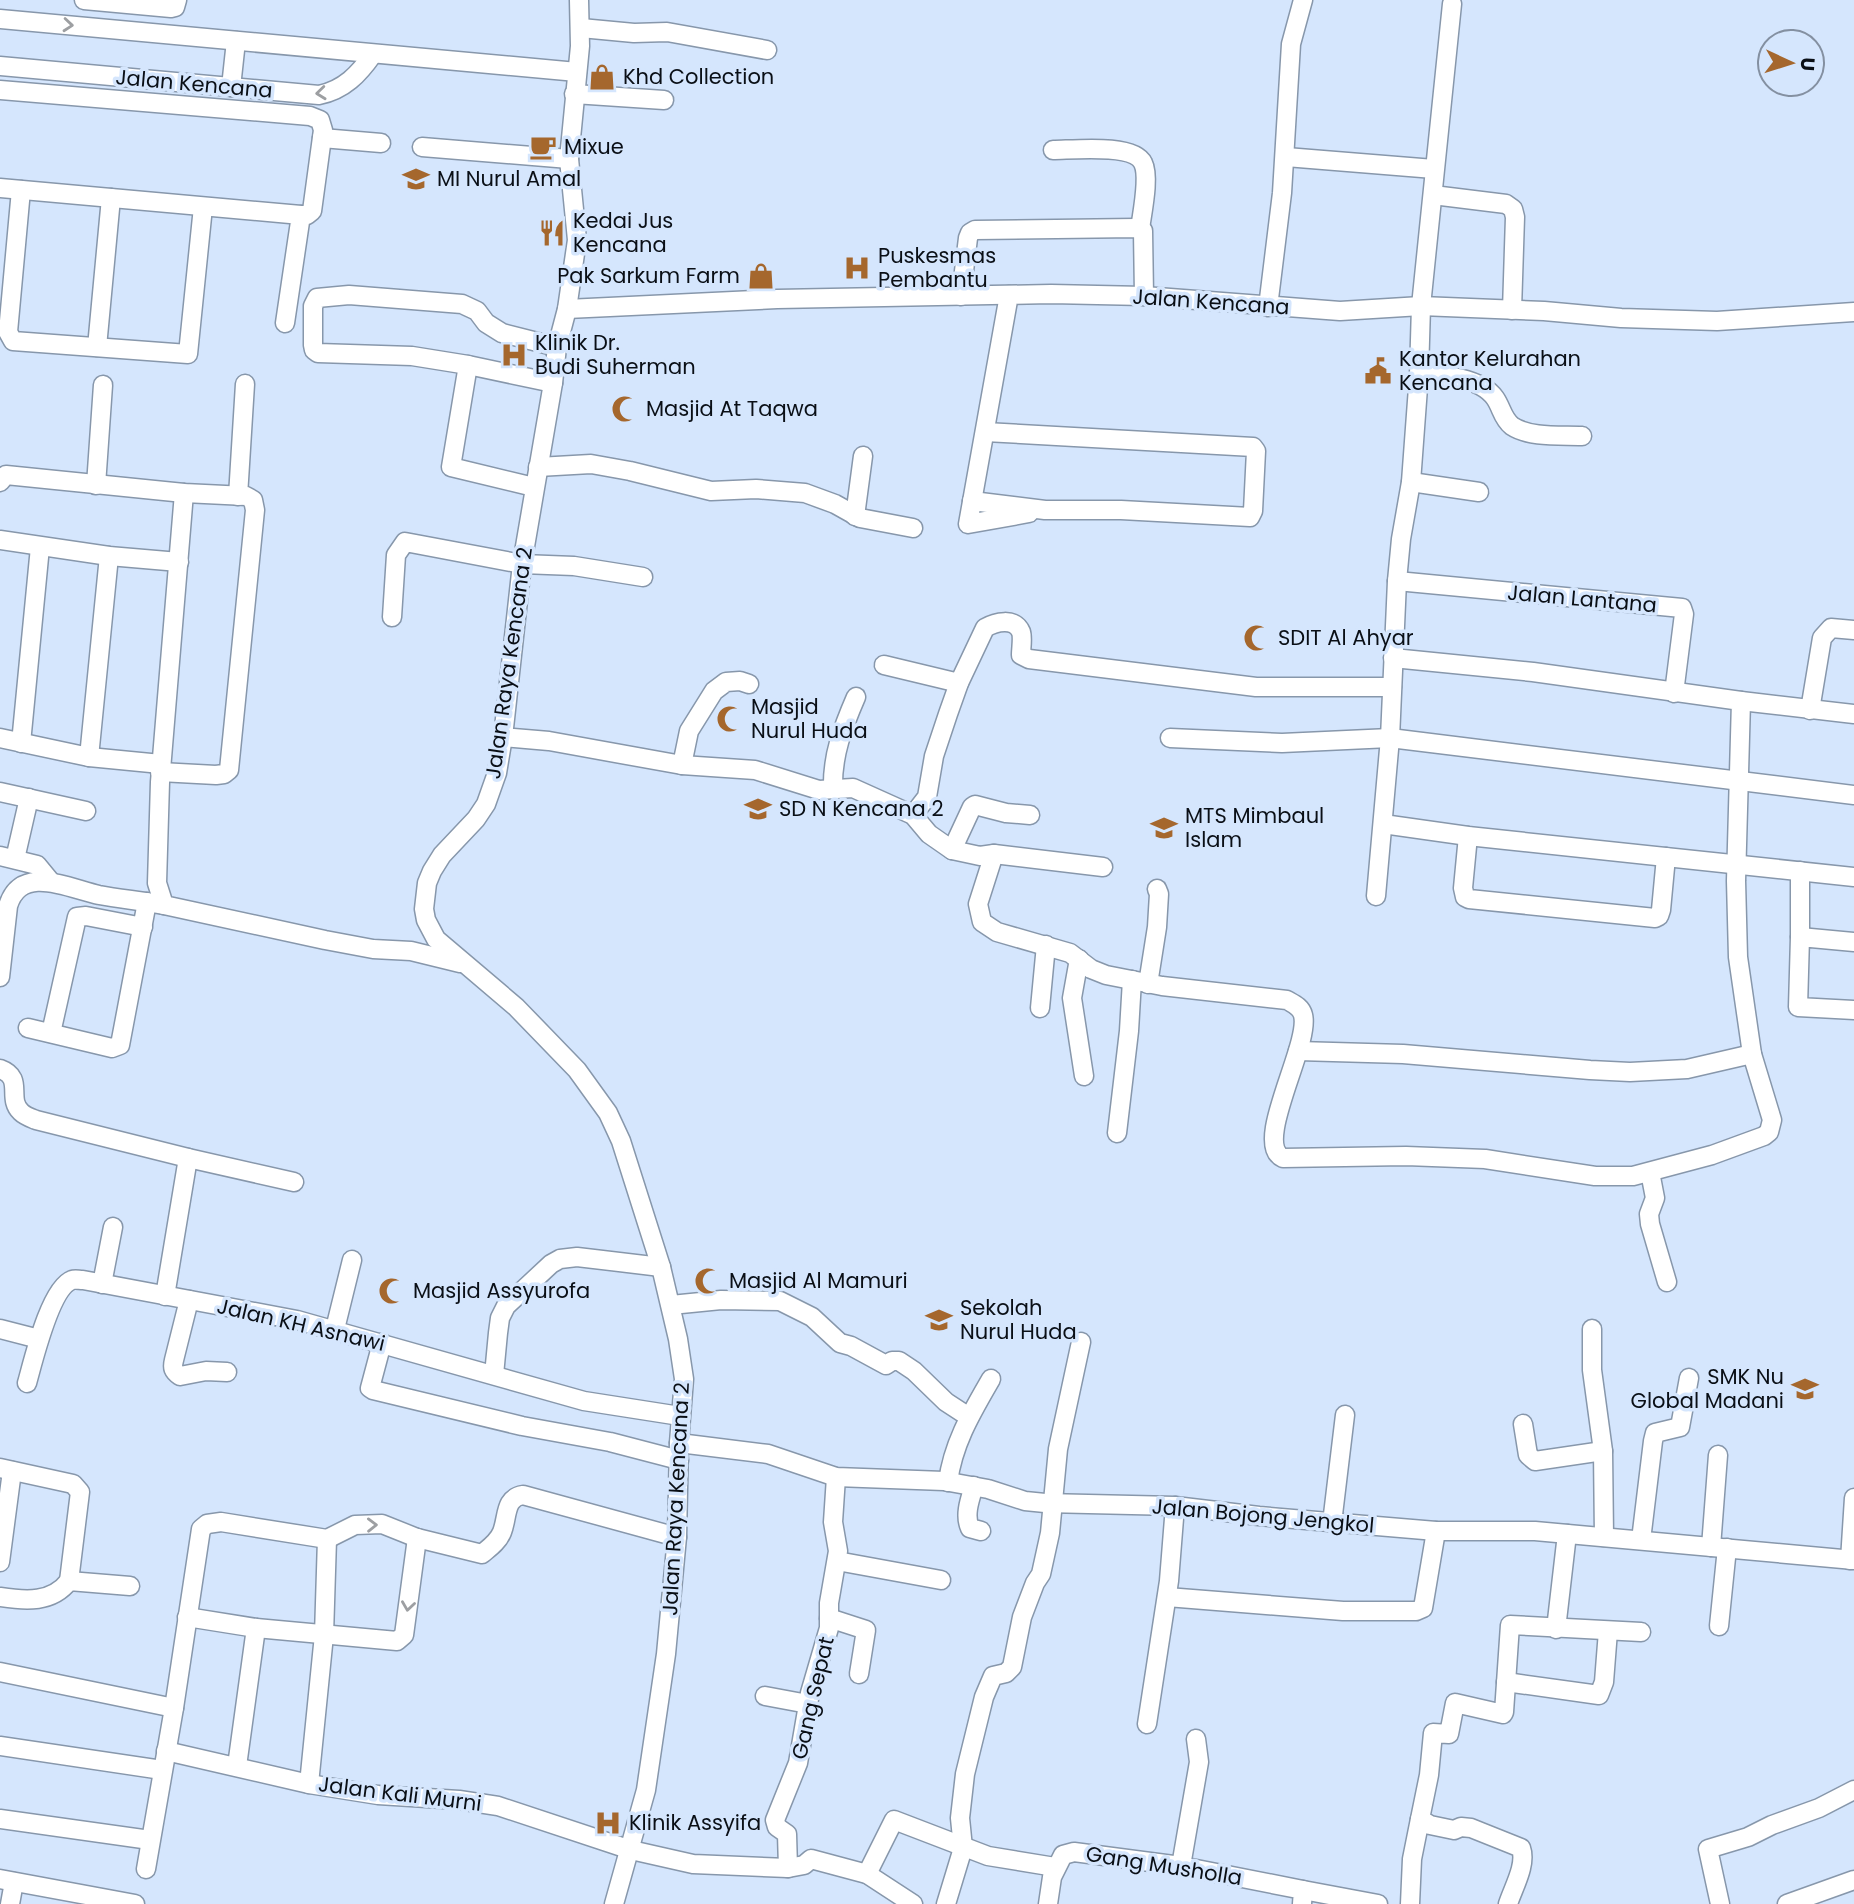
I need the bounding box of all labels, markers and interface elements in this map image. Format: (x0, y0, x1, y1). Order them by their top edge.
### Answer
one-way arrow (62, 18, 74, 33)
north arrow (1756, 28, 1826, 98)
text: U (1794, 57, 1821, 72)
street label: Jalan Kencana (114, 62, 274, 105)
shop icon: Khd Collection (587, 62, 617, 92)
place label: Khd Collection (623, 62, 774, 91)
one-way arrow (315, 85, 326, 100)
cafe icon: Mixue (528, 132, 558, 162)
place label: Mixue (564, 132, 624, 161)
school or university icon: MI Nurul Amal (401, 164, 431, 194)
place label: MI Nurul Amal (437, 164, 581, 193)
place label: Kedai Jus Kencana (573, 206, 673, 259)
restaurant icon: Kedai Jus Kencana (537, 218, 567, 248)
place label: Puskesmas Pembantu (878, 241, 996, 294)
hospital icon: Puskesmas Pembantu (842, 253, 872, 283)
place label: Pak Sarkum Farm (557, 261, 740, 290)
shop icon: Pak Sarkum Farm (746, 261, 776, 291)
street label: Jalan Kencana (1132, 282, 1291, 321)
place label: Klinik Dr. Budi Suherman (535, 328, 696, 381)
hospital icon: Klinik Dr. Budi Suherman (499, 340, 529, 370)
place label: Kantor Kelurahan Kencana (1399, 344, 1581, 397)
public building icon: Kantor Kelurahan Kencana (1363, 356, 1393, 386)
mosque icon: Masjid At Taqwa (610, 394, 640, 424)
place label: Masjid At Taqwa (646, 394, 818, 423)
street label: Jalan Raya Kencana 2 (478, 545, 539, 781)
street label: Jalan Lantana (1506, 578, 1658, 619)
mosque icon: SDIT Al Ahyar (1242, 623, 1272, 653)
place label: SDIT Al Ahyar (1278, 623, 1414, 652)
place label: Masjid Nurul Huda (751, 692, 868, 745)
mosque icon: Masjid Nurul Huda (715, 704, 745, 734)
school or university icon: SD N Kencana 2 (743, 794, 773, 824)
place label: SD N Kencana 2 (779, 794, 943, 823)
place label: MTS Mimbaul Islam (1185, 801, 1324, 854)
school or university icon: MTS Mimbaul Islam (1149, 813, 1179, 843)
mosque icon: Masjid Al Mamuri (693, 1266, 723, 1296)
place label: Masjid Al Mamuri (729, 1266, 908, 1295)
mosque icon: Masjid Assyurofa (377, 1276, 407, 1306)
place label: Masjid Assyurofa (413, 1276, 590, 1305)
street label: Jalan KH Asnawi (214, 1291, 388, 1358)
place label: Sekolah Nurul Huda (960, 1293, 1077, 1346)
school or university icon: Sekolah Nurul Huda (924, 1305, 954, 1335)
place label: SMK Nu Global Madani (1631, 1362, 1784, 1415)
school or university icon: SMK Nu Global Madani (1790, 1374, 1820, 1404)
street label: Jalan Raya Kencana 2 (655, 1382, 696, 1616)
street label: Jalan Bojong Jengkol (1151, 1491, 1375, 1540)
one-way arrow (366, 1517, 377, 1532)
one-way arrow (400, 1600, 415, 1612)
street label: Gang Sepat (784, 1634, 841, 1762)
street label: Jalan Kali Murni (317, 1769, 483, 1818)
hospital icon: Klinik Assyifa (593, 1808, 623, 1838)
place label: Klinik Assyifa (629, 1808, 761, 1837)
street label: Gang Musholla (1084, 1839, 1244, 1892)

